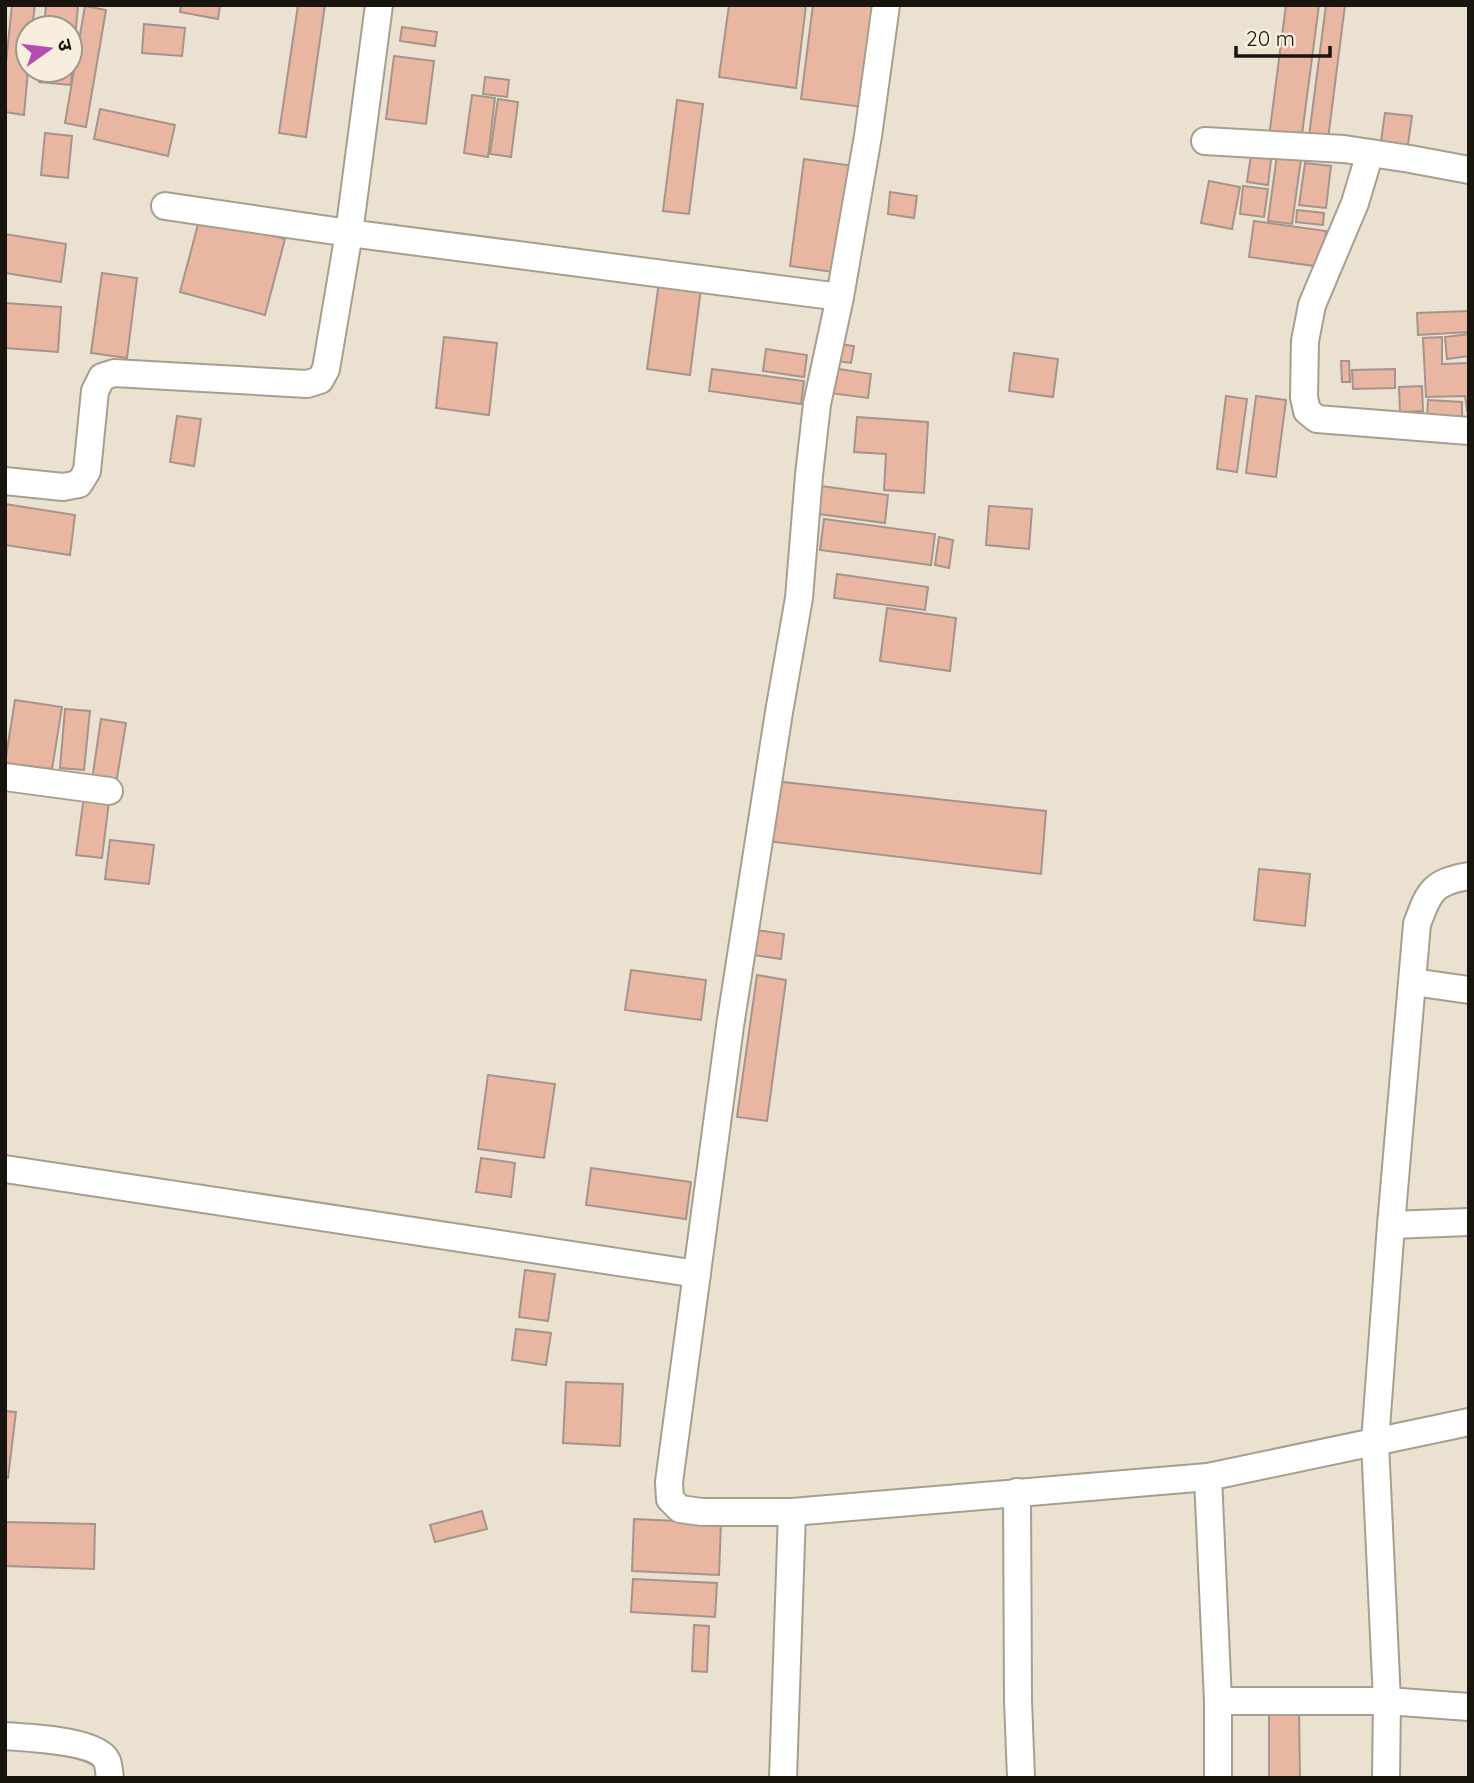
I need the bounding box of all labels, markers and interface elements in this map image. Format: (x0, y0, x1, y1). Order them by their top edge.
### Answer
north arrow (14, 14, 84, 84)
scale bar (1236, 14, 1330, 58)
text: 20 m (1246, 25, 1295, 51)
text: उ (53, 37, 79, 54)

